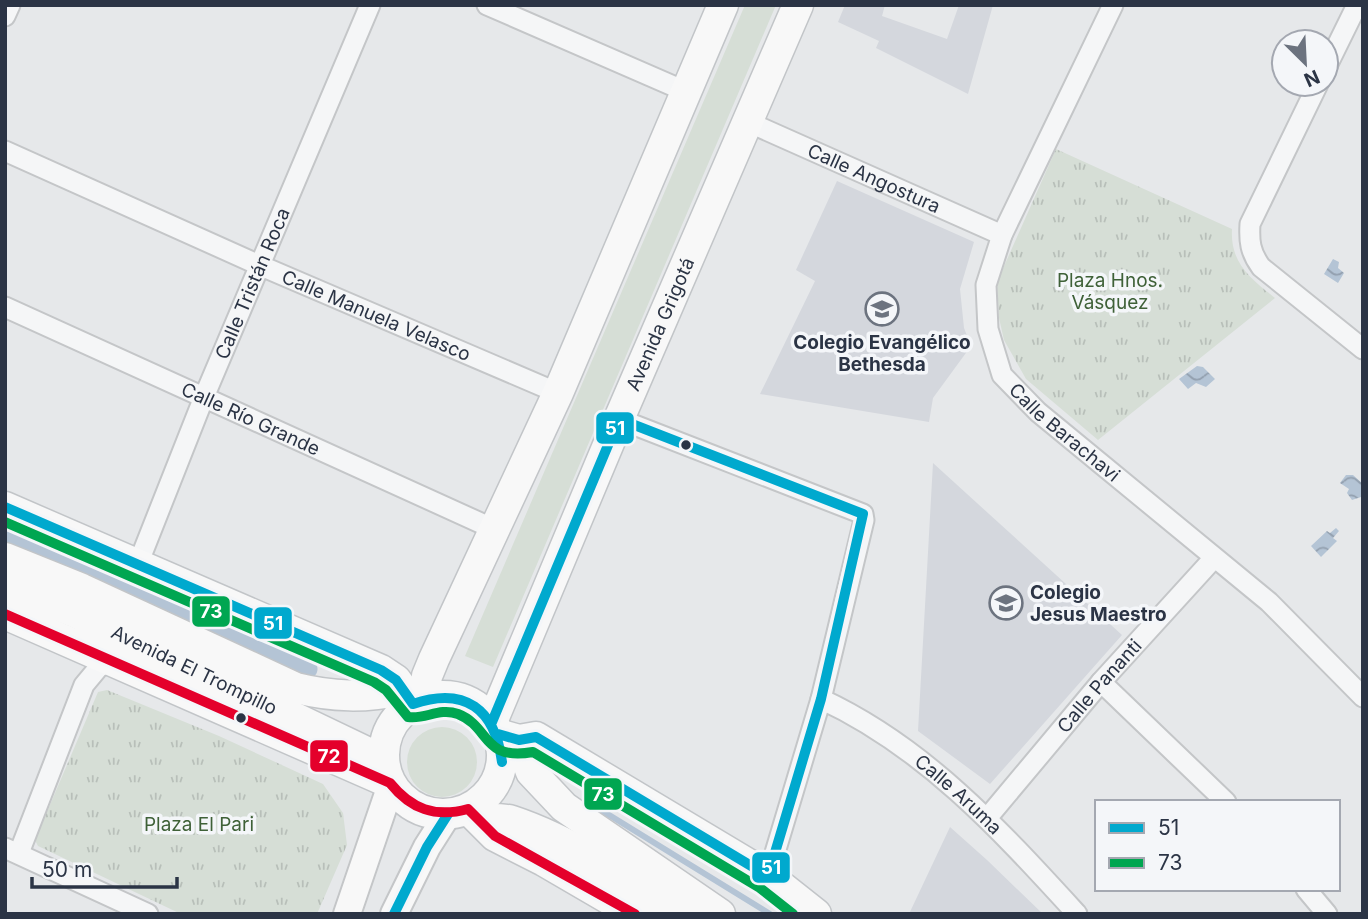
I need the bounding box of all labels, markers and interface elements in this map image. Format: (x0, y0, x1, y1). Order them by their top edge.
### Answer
north arrow (1270, 28, 1340, 98)
text: N (1300, 65, 1323, 92)
street label: Calle Angostura (804, 139, 944, 218)
street label: Calle Tristán Roca (210, 204, 295, 363)
street label: Avenida Grigotá (622, 254, 699, 394)
street label: Calle Manuela Velasco (278, 265, 474, 366)
park label: Plaza Hnos. Vásquez (1057, 269, 1163, 314)
school or university icon: Colegio Evangélico Bethesda (863, 290, 901, 328)
place label: Colegio Evangélico Bethesda (793, 331, 971, 376)
street label: Calle Río Grande (178, 378, 324, 461)
street label: Calle Barachavi (1004, 378, 1124, 487)
line badge: 51 (595, 411, 635, 445)
text: 51 (605, 417, 625, 440)
unlabelled marker (679, 438, 693, 452)
place label: Colegio Jesus Maestro (1030, 581, 1167, 626)
school or university icon: Colegio Jesus Maestro (987, 584, 1025, 622)
line badge: 73 (191, 595, 231, 628)
text: 73 (200, 600, 223, 623)
line badge: 51 (253, 606, 293, 640)
text: 51 (263, 612, 283, 635)
street label: Avenida El Trompillo (108, 621, 281, 720)
street label: Calle Pananti (1052, 634, 1147, 738)
unlabelled marker (234, 711, 248, 725)
line badge: 72 (309, 739, 349, 773)
text: 72 (317, 745, 341, 768)
street label: Calle Aruma (910, 750, 1007, 839)
line badge: 73 (583, 777, 623, 811)
text: 73 (592, 783, 615, 806)
legend (1095, 800, 1340, 891)
park label: Plaza El Pari (144, 813, 254, 836)
text: 51 (1158, 815, 1179, 840)
scale bar (32, 846, 177, 890)
text: 73 (1158, 850, 1183, 875)
line badge: 51 (751, 851, 791, 884)
text: 51 (761, 856, 781, 879)
text: 50 m (42, 857, 92, 882)

